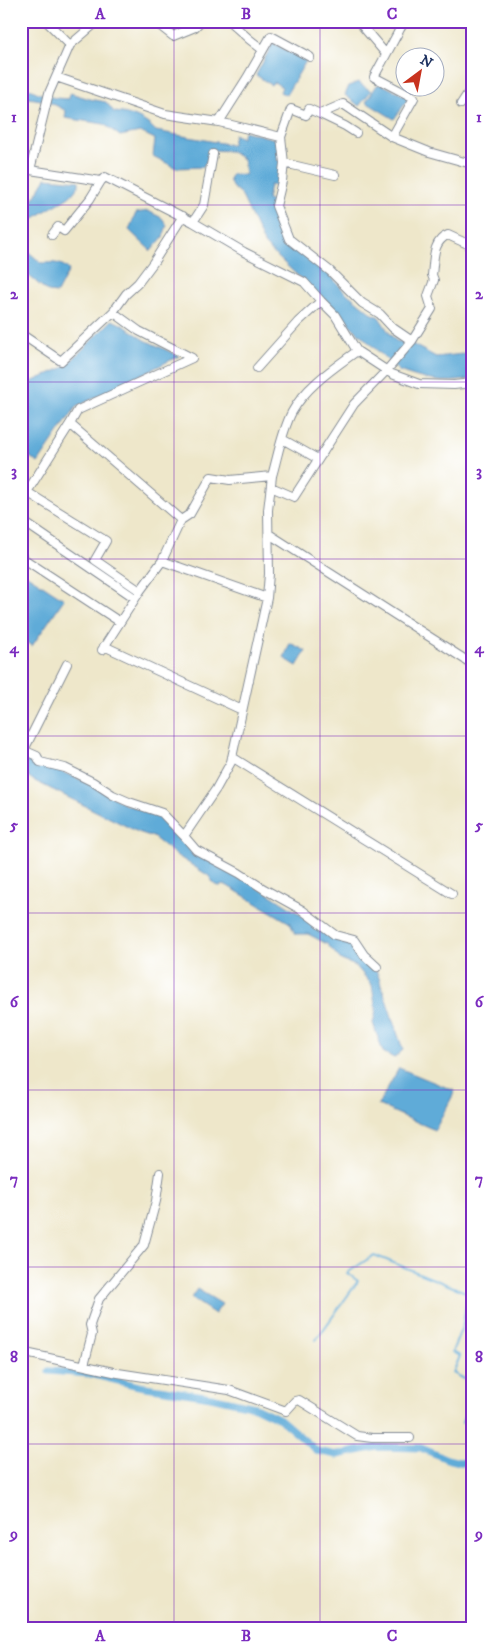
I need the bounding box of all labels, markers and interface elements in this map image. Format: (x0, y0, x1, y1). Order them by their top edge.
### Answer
text: A (94, 4, 106, 24)
text: B (241, 4, 251, 24)
text: C (387, 4, 397, 24)
north arrow (396, 48, 446, 98)
text: N (417, 51, 436, 73)
text: 1 (11, 107, 17, 127)
text: 1 (476, 107, 482, 127)
text: 2 (10, 284, 19, 304)
text: 2 (475, 284, 484, 304)
text: 3 (11, 461, 17, 481)
text: 3 (476, 461, 482, 481)
text: 4 (8, 638, 19, 658)
text: 4 (473, 638, 484, 658)
text: 5 (9, 815, 18, 835)
text: 5 (474, 815, 483, 835)
text: 6 (10, 992, 20, 1012)
text: 6 (475, 992, 485, 1012)
text: 7 (10, 1169, 18, 1189)
text: 7 (475, 1169, 483, 1189)
text: 8 (10, 1347, 18, 1367)
text: 8 (475, 1347, 483, 1367)
text: 9 (9, 1524, 18, 1544)
text: 9 (474, 1524, 483, 1544)
text: A (94, 1626, 106, 1646)
text: B (241, 1626, 251, 1646)
text: C (387, 1626, 397, 1646)

